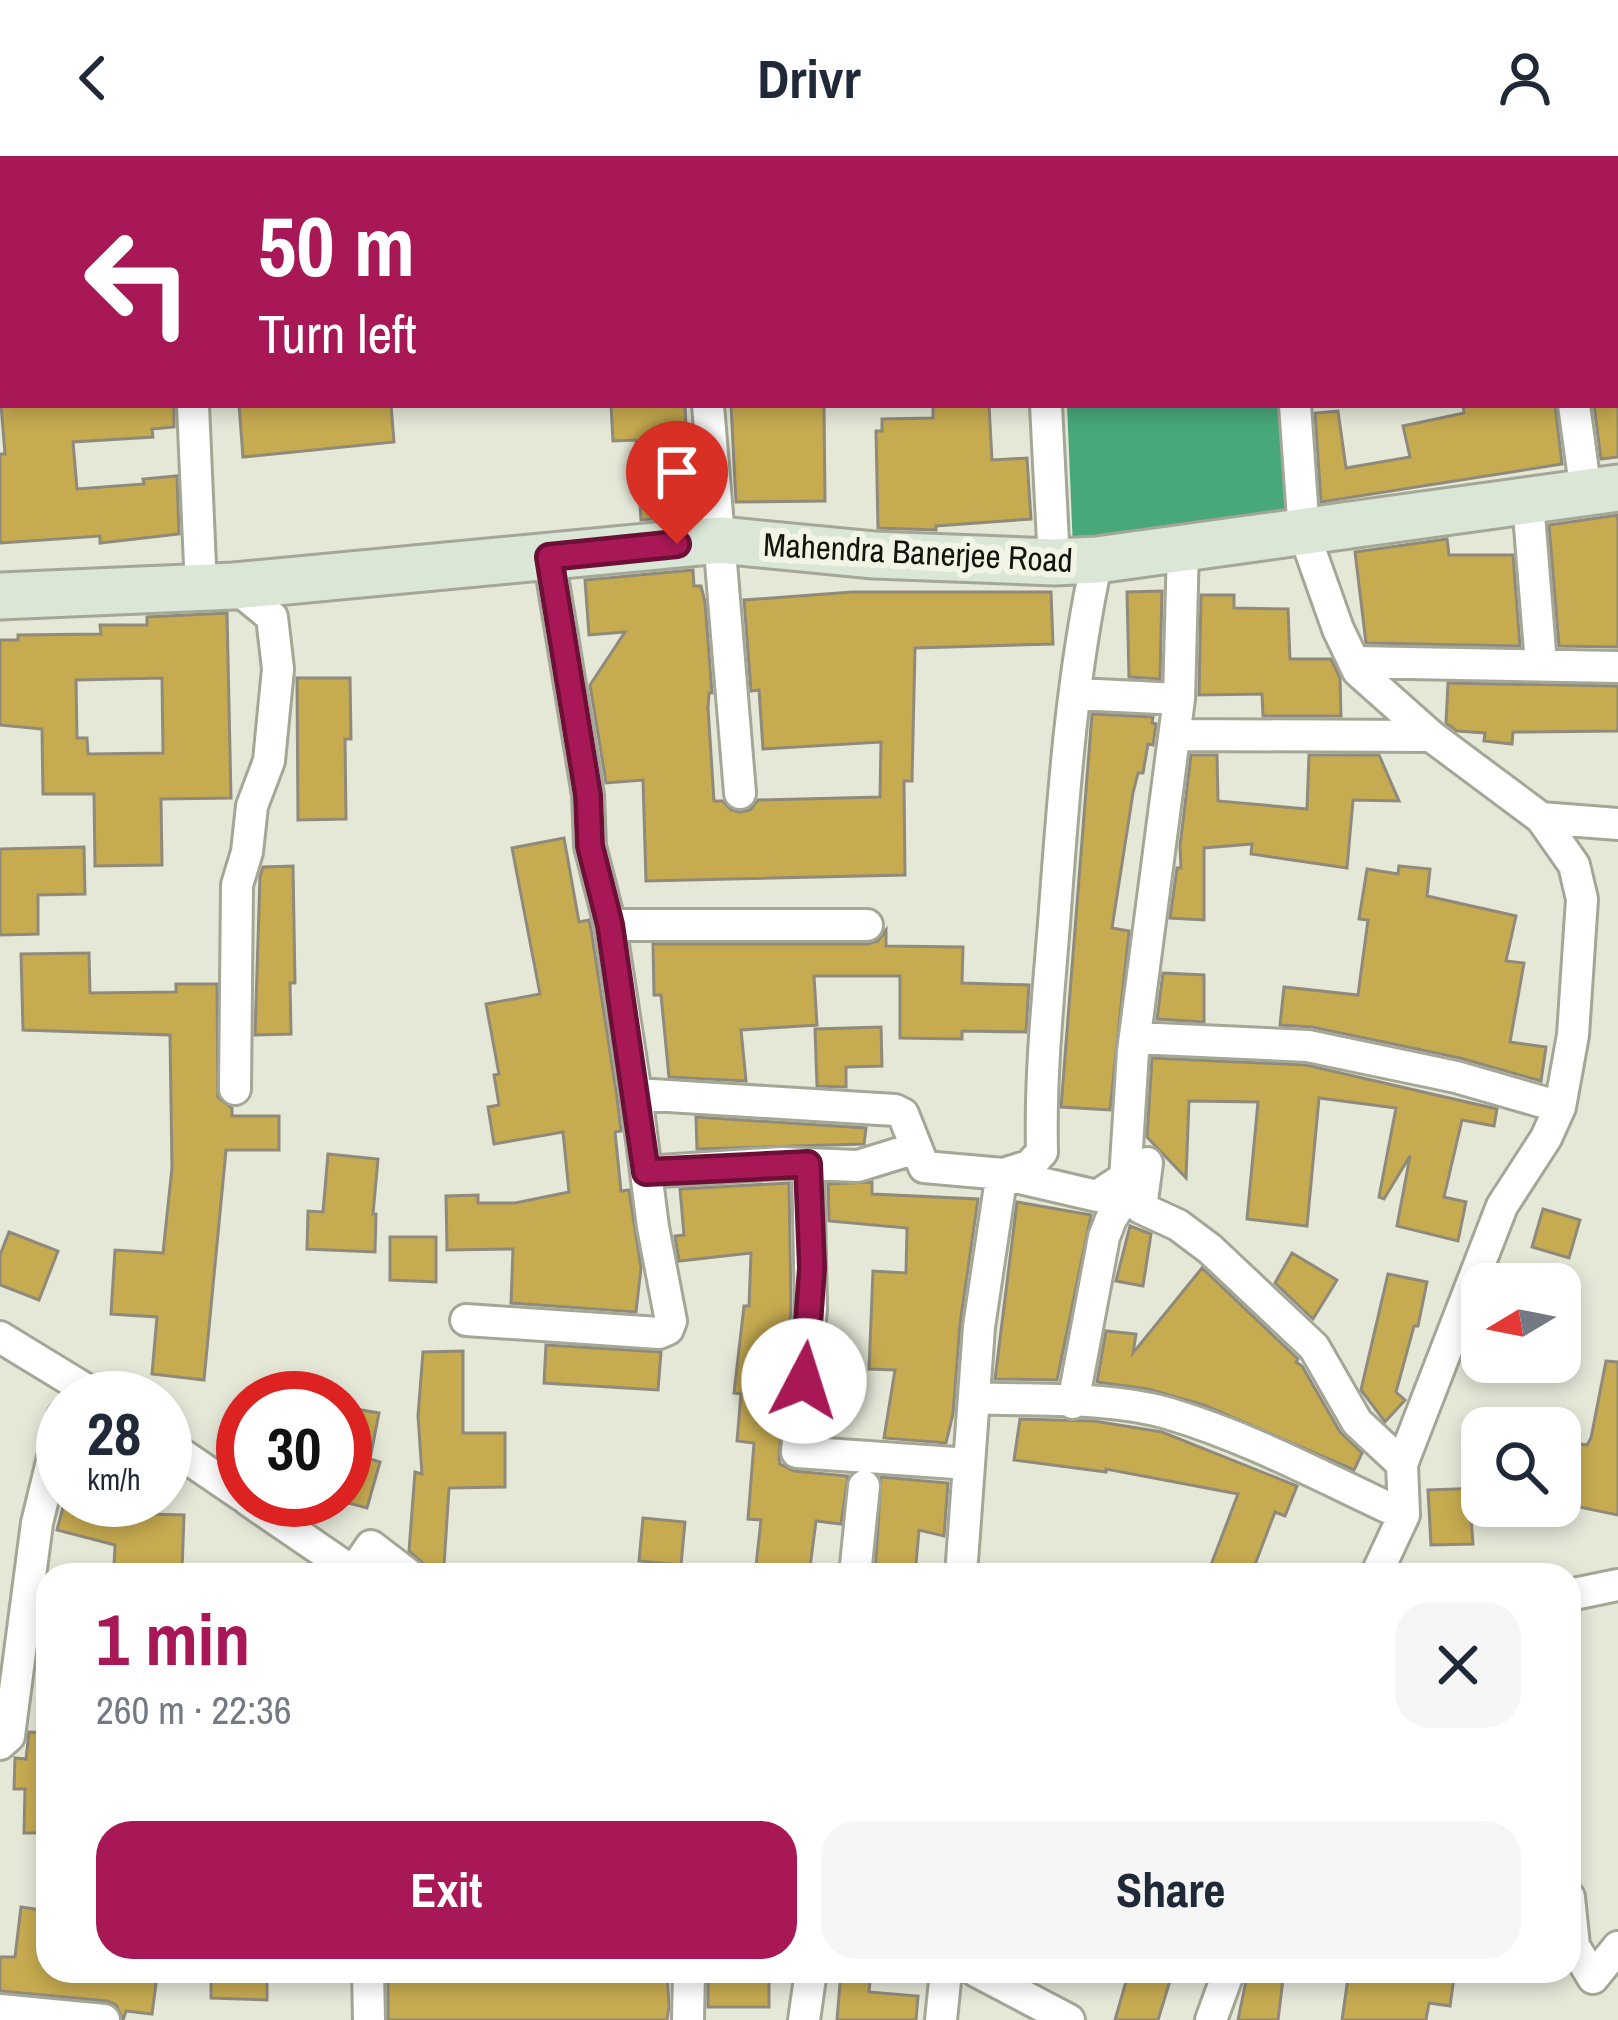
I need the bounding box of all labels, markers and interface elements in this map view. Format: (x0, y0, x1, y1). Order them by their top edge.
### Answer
text: Drivr (757, 42, 861, 115)
icon: back (60, 45, 126, 111)
icon: person (1492, 45, 1558, 111)
text: 50 m (258, 189, 415, 302)
icon: left (60, 204, 216, 360)
text: Turn left (258, 297, 417, 370)
pin (626, 421, 728, 544)
icon: arrive (644, 439, 710, 505)
street label: Mahendra Banerjee Road (762, 522, 1074, 582)
north arrow (1461, 1263, 1581, 1383)
map controls (1461, 1263, 1581, 1527)
position arrow (741, 1318, 867, 1444)
speed limit sign: 30 (216, 1371, 372, 1527)
text: 28 (87, 1393, 141, 1474)
button: search (1461, 1407, 1581, 1527)
text: km/h (87, 1459, 141, 1499)
text: 1 min (96, 1590, 250, 1687)
button: close (1395, 1602, 1521, 1728)
text: 260 m · 22:36 (96, 1684, 292, 1736)
button: Exit (96, 1821, 797, 1959)
button: Share (821, 1821, 1521, 1959)

